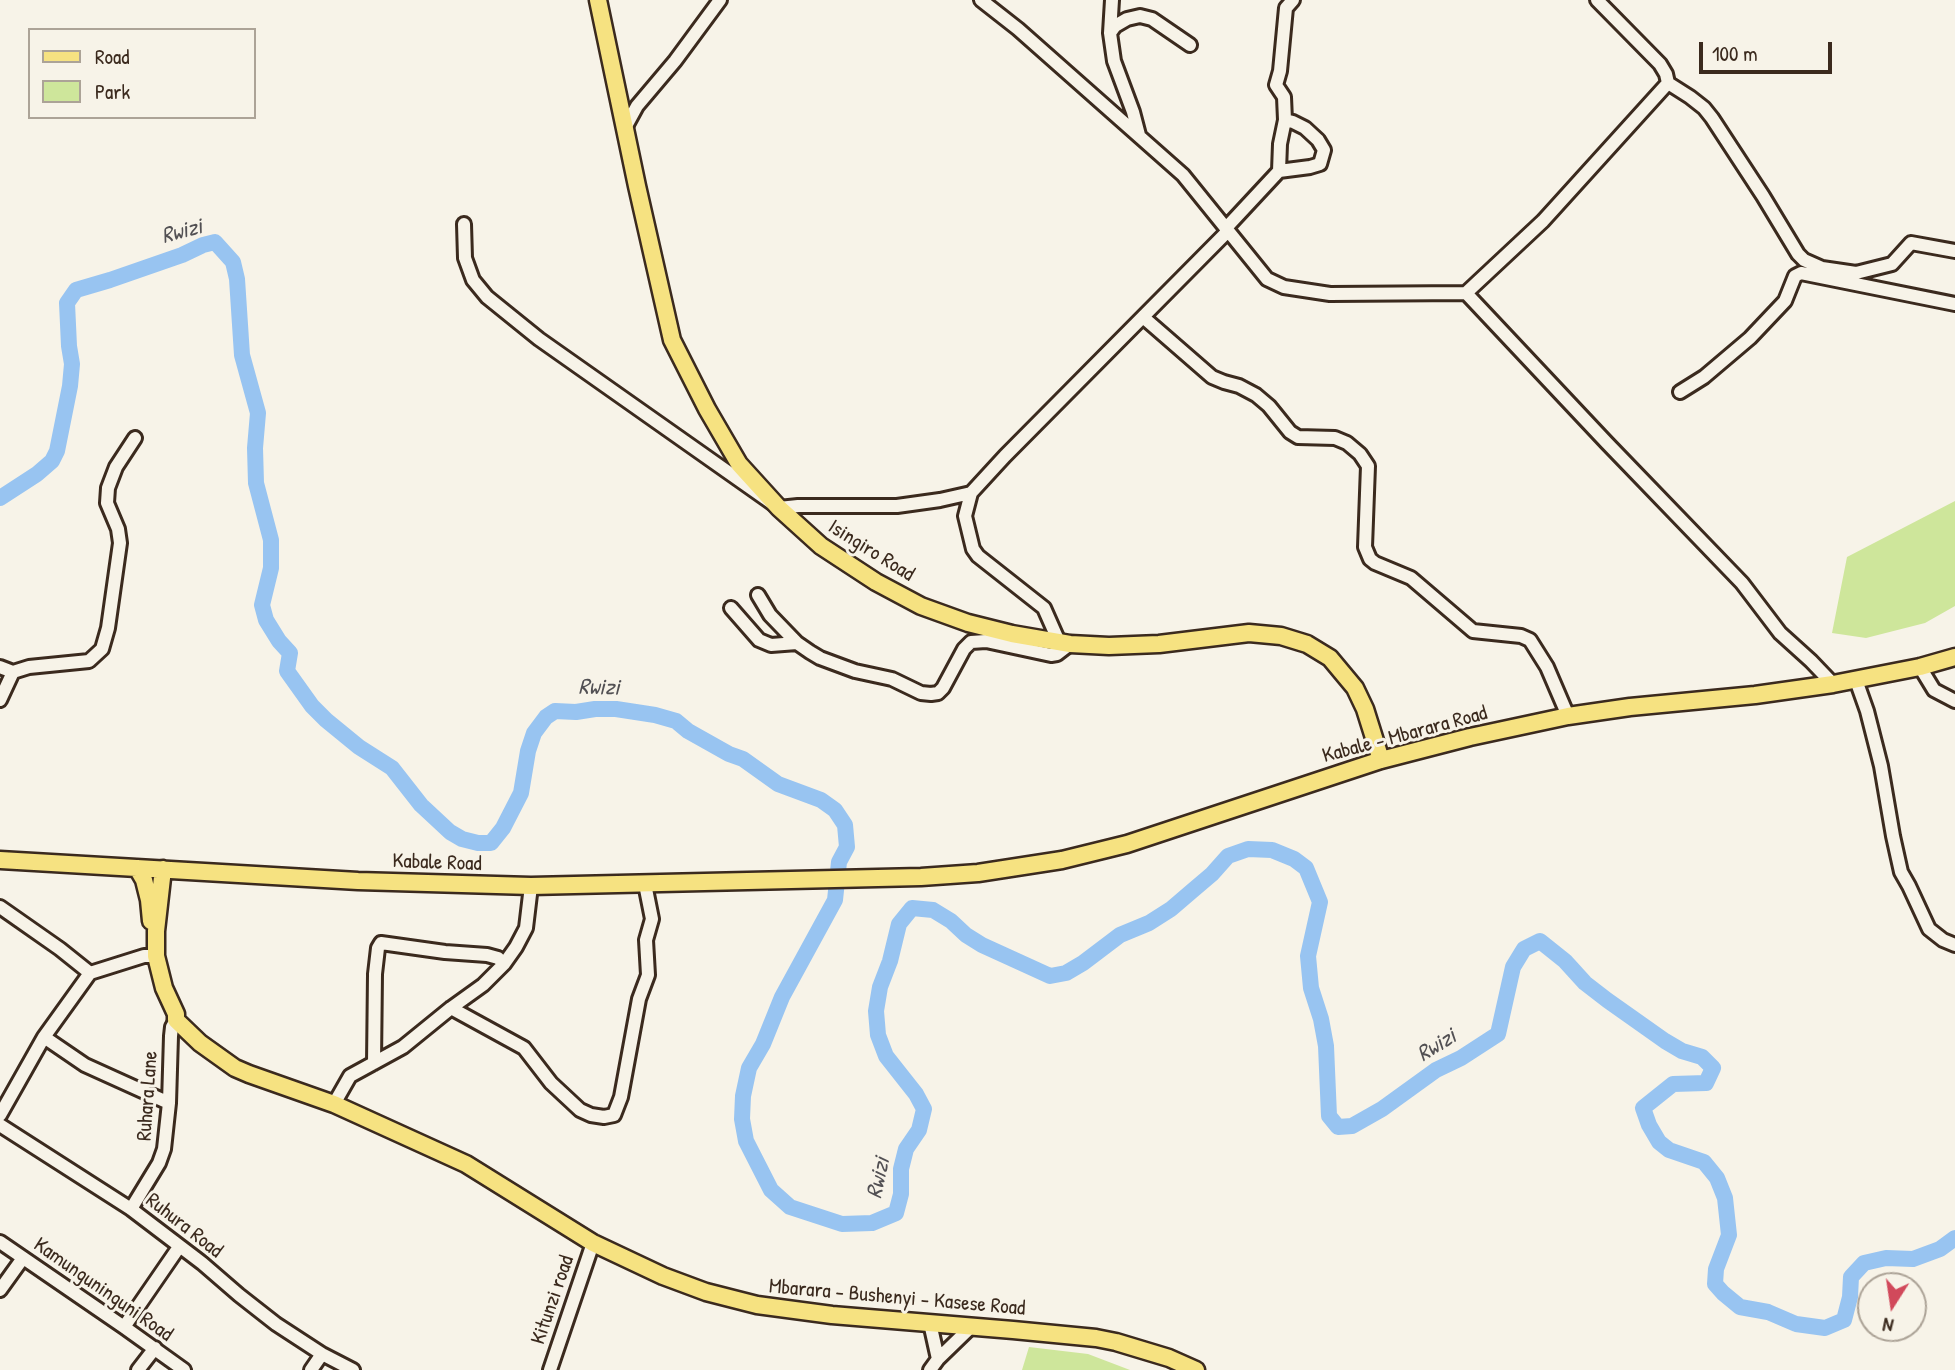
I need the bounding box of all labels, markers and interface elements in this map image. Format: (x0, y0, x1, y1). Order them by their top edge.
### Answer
legend (28, 28, 256, 119)
scale bar (1703, 28, 1836, 72)
text: 100 m (1712, 39, 1758, 68)
text: Road (95, 42, 129, 71)
text: Park (95, 77, 130, 106)
water label: Rwizi (159, 213, 205, 251)
street label: Isingiro Road (823, 515, 919, 587)
water label: Rwizi (578, 674, 620, 702)
street label: Kabale - Mbarara Road (1320, 701, 1490, 769)
street label: Kabale Road (392, 849, 482, 877)
water label: Rwizi (1412, 1023, 1462, 1069)
street label: Ruhara Lane (132, 1050, 164, 1142)
water label: Rwizi (861, 1155, 897, 1201)
street label: Ruhura Road (140, 1188, 228, 1264)
street label: Kamunguninguni Road (29, 1233, 177, 1347)
street label: Kitunzi road (526, 1252, 580, 1348)
north arrow (1857, 1272, 1927, 1342)
street label: Mbarara - Bushenyi - Kasese Road (768, 1274, 1026, 1322)
text: N (1880, 1312, 1896, 1339)

